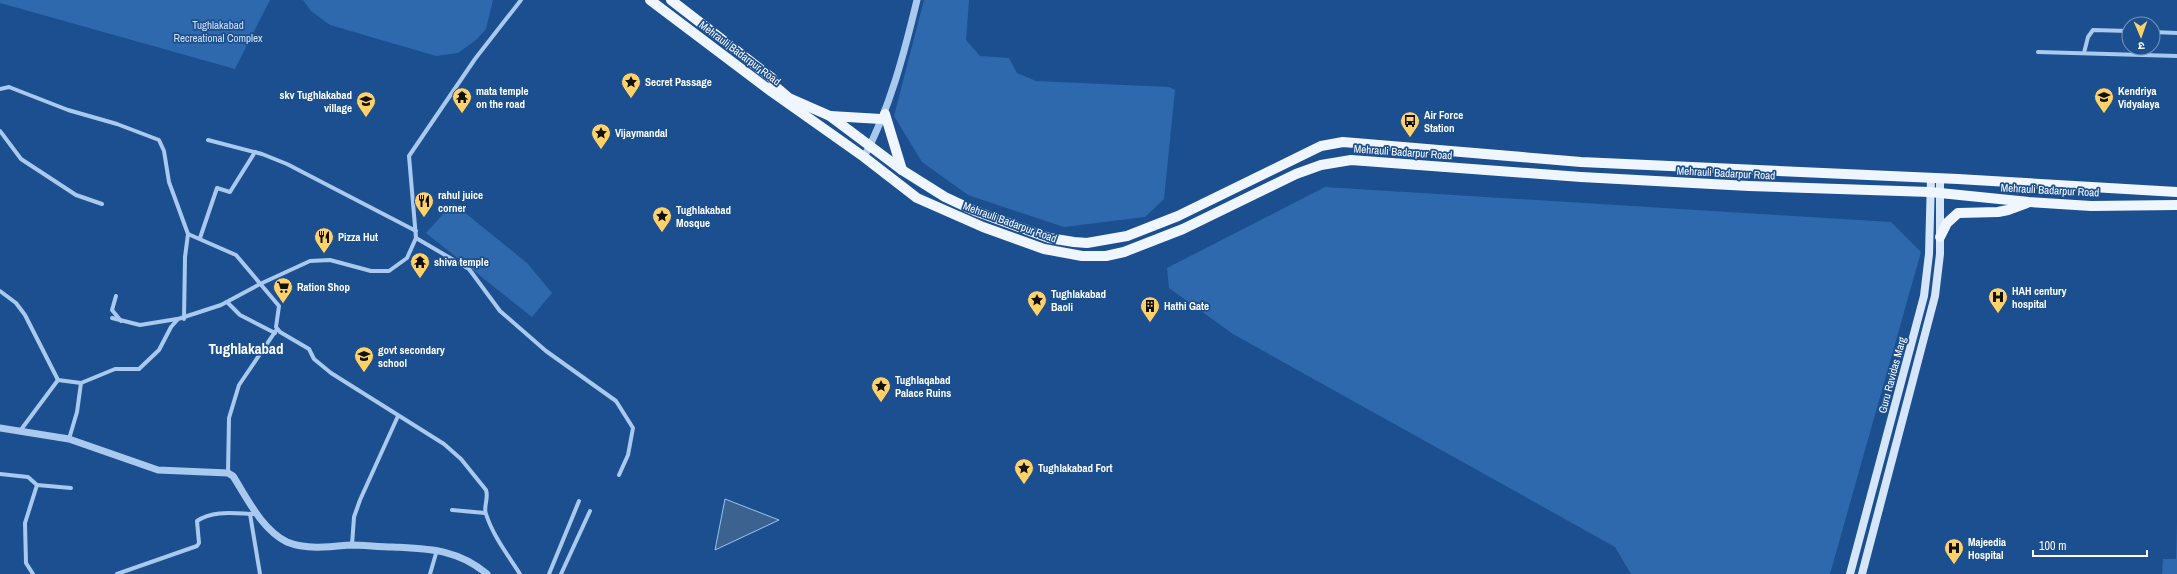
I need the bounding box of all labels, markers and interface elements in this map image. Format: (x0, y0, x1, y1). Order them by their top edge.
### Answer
north arrow (2121, 16, 2161, 56)
park label: Tughlakabad Recreational Complex (173, 18, 263, 45)
street label: Mehrauli Badarpur Road (696, 18, 784, 88)
text: उ (2137, 39, 2145, 53)
place icon: Secret Passage (620, 71, 642, 99)
place label: Secret Passage (645, 75, 712, 89)
place label: mata temple on the road (476, 84, 529, 111)
place label: Kendriya Vidyalaya (2118, 84, 2159, 111)
temple icon: mata temple on the road (451, 86, 473, 114)
school or university icon: Kendriya Vidyalaya (2093, 86, 2115, 114)
place label: skv Tughlakabad village (279, 88, 352, 115)
school or university icon: skv Tughlakabad village (355, 90, 377, 118)
place label: Air Force Station (1424, 108, 1463, 135)
bus stop icon: Air Force Station (1399, 110, 1421, 138)
place icon: Vijaymandal (590, 122, 612, 150)
place label: Vijaymandal (615, 126, 668, 140)
street label: Mehrauli Badarpur Road (1353, 142, 1453, 162)
street label: Mehrauli Badarpur Road (1676, 163, 1776, 183)
street label: Mehrauli Badarpur Road (2000, 180, 2100, 200)
place label: rahul juice corner (438, 188, 483, 215)
restaurant icon: rahul juice corner (413, 190, 435, 218)
street label: Mehrauli Badarpur Road (961, 199, 1059, 245)
place label: Tughlakabad Mosque (676, 203, 731, 230)
place icon: Tughlakabad Mosque (651, 205, 673, 233)
restaurant icon: Pizza Hut (313, 226, 335, 254)
place label: Pizza Hut (338, 230, 378, 244)
temple icon: shiva temple (409, 251, 431, 279)
place label: shiva temple (434, 255, 489, 269)
supermarket icon: Ration Shop (272, 276, 294, 304)
place label: Ration Shop (297, 280, 351, 294)
place label: HAH century hospital (2012, 284, 2067, 311)
hospital icon: HAH century hospital (1987, 286, 2009, 314)
place label: Tughlakabad Baoli (1051, 287, 1106, 314)
place icon: Tughlakabad Baoli (1026, 289, 1048, 317)
building icon: Hathi Gate (1139, 295, 1161, 323)
place label: Hathi Gate (1164, 299, 1209, 313)
street label: Guru Ravidas Marg (1875, 335, 1909, 415)
district label: Tughlakabad (209, 338, 283, 359)
place label: govt secondary school (378, 343, 445, 370)
school or university icon: govt secondary school (353, 345, 375, 373)
place label: Tughlaqabad Palace Ruins (895, 373, 951, 400)
place icon: Tughlaqabad Palace Ruins (870, 375, 892, 403)
place icon: Tughlakabad Fort (1013, 457, 1035, 485)
place label: Tughlakabad Fort (1038, 461, 1113, 475)
scale bar (2033, 532, 2147, 558)
place label: Majeedia Hospital (1968, 535, 2006, 562)
hospital icon: Majeedia Hospital (1943, 537, 1965, 565)
text: 100 m (2039, 538, 2066, 554)

